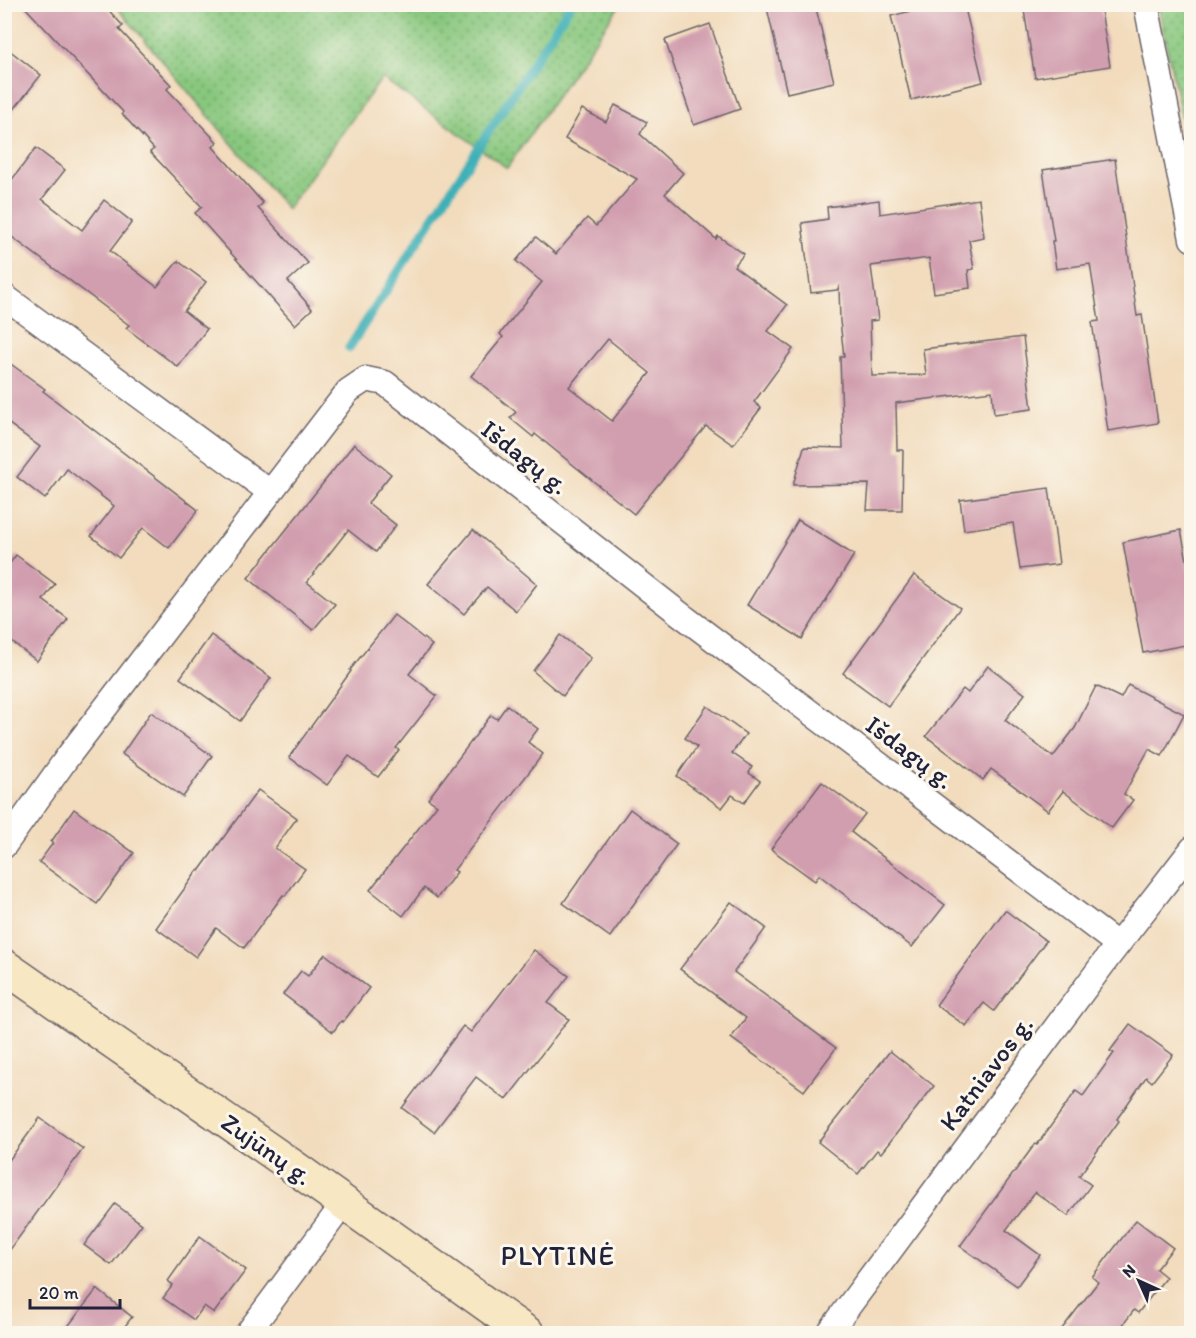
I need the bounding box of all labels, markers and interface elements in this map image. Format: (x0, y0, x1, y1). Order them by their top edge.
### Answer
street label: Išdagų g. (475, 413, 575, 501)
street label: Išdagų g. (860, 708, 960, 796)
street label: Katniavos g. (932, 1009, 1040, 1137)
street label: Zujūnų g. (215, 1106, 319, 1192)
district label: PLYTINĖ (500, 1238, 616, 1272)
north arrow (1109, 1251, 1169, 1311)
text: N (1118, 1260, 1139, 1281)
scale bar (30, 1272, 120, 1310)
text: 20 m (39, 1282, 79, 1304)

